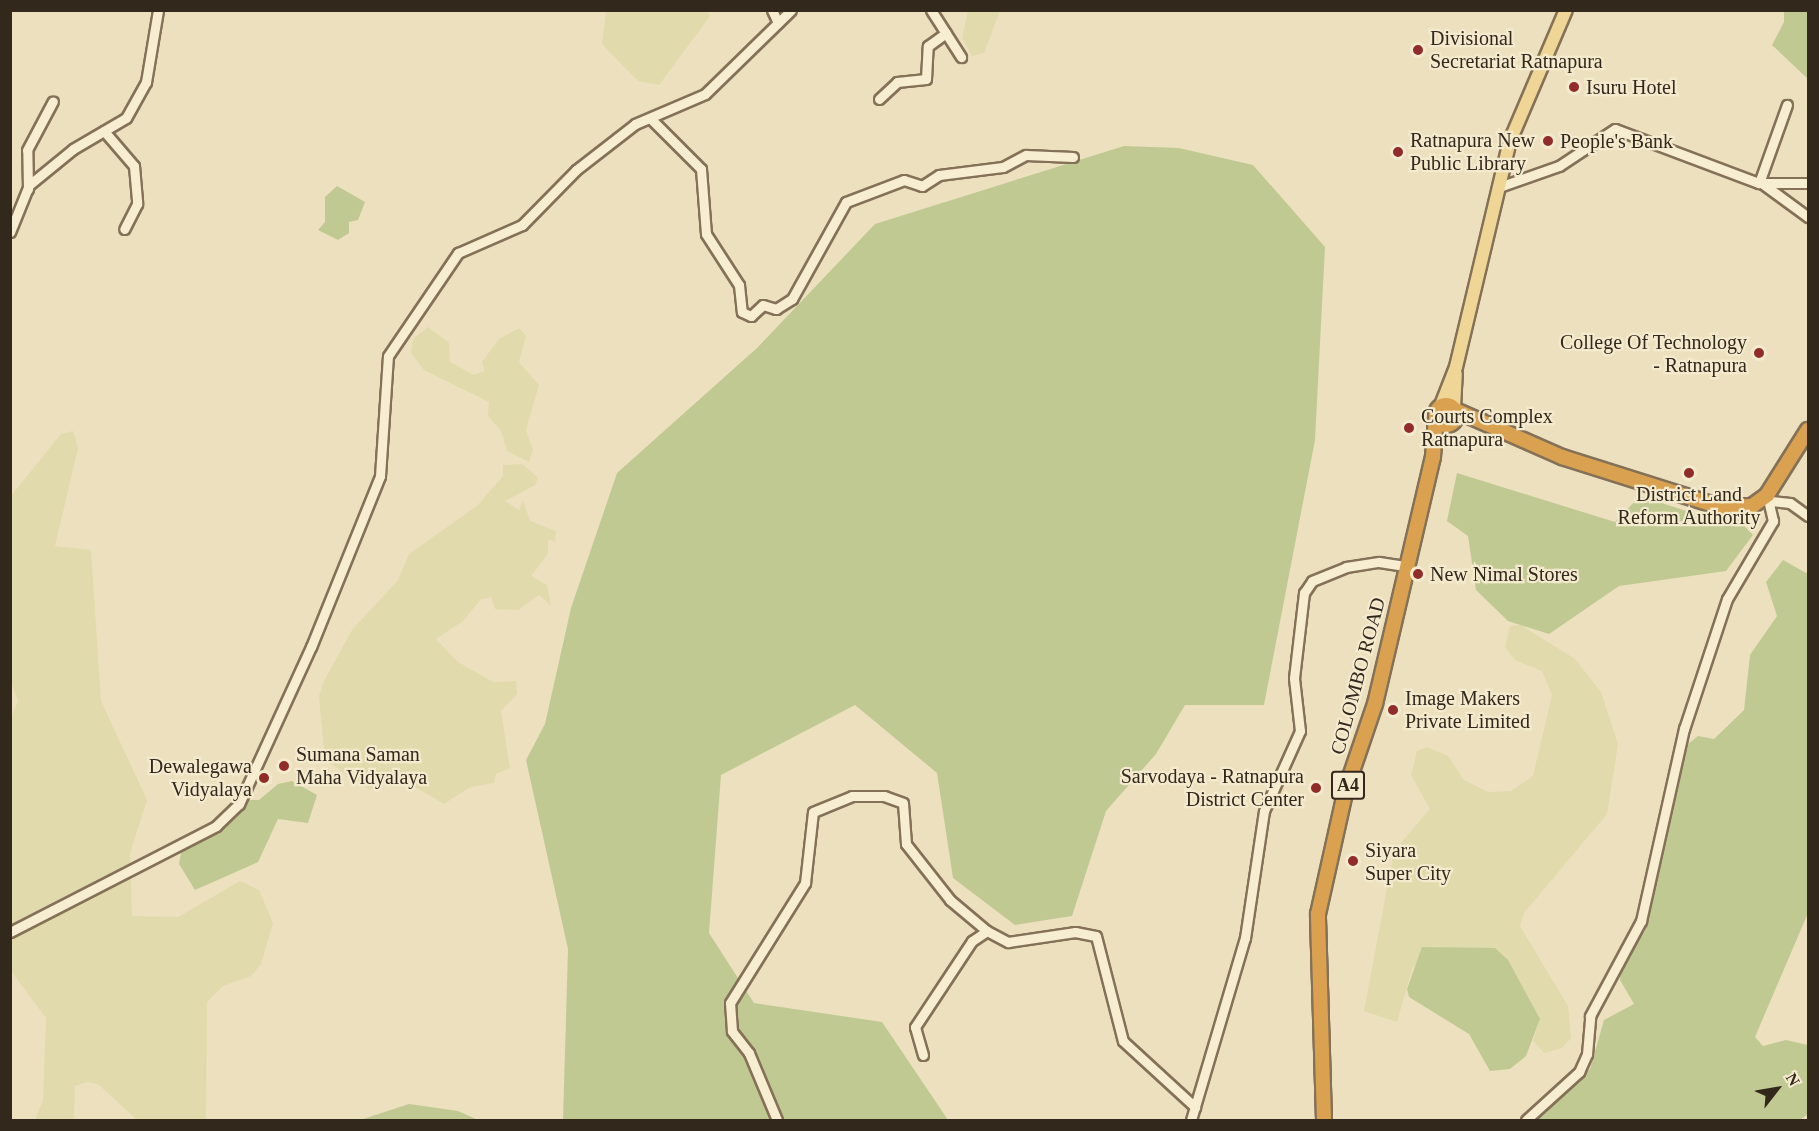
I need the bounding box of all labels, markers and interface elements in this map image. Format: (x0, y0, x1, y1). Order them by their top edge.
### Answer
place label: Divisional Secretariat Ratnapura (1430, 27, 1603, 74)
marker: Divisional Secretariat Ratnapura (1411, 43, 1425, 57)
place label: Isuru Hotel (1586, 75, 1677, 99)
marker: Isuru Hotel (1567, 80, 1581, 94)
place label: Ratnapura New Public Library (1410, 128, 1535, 175)
place label: People's Bank (1560, 129, 1673, 153)
marker: People's Bank (1541, 134, 1555, 148)
marker: Ratnapura New Public Library (1391, 145, 1405, 159)
place label: College Of Technology - Ratnapura (1560, 330, 1747, 377)
marker: College Of Technology - Ratnapura (1752, 346, 1766, 360)
place label: Courts Complex Ratnapura (1421, 404, 1553, 451)
marker: Courts Complex Ratnapura (1402, 421, 1416, 435)
marker: District Land Reform Authority (1682, 466, 1696, 480)
place label: District Land Reform Authority (1617, 482, 1761, 529)
place label: New Nimal Stores (1430, 562, 1578, 586)
marker: New Nimal Stores (1411, 567, 1425, 581)
street label: COLOMBO ROAD (1325, 595, 1391, 757)
place label: Image Makers Private Limited (1405, 686, 1530, 733)
marker: Image Makers Private Limited (1386, 703, 1400, 717)
place label: Sumana Saman Maha Vidyalaya (296, 742, 428, 789)
place label: Dewalegawa Vidyalaya (149, 754, 252, 801)
marker: Sumana Saman Maha Vidyalaya (277, 759, 291, 773)
place label: Sarvodaya - Ratnapura District Center (1121, 765, 1304, 812)
road number: A4 (1330, 770, 1366, 800)
marker: Dewalegawa Vidyalaya (257, 771, 271, 785)
marker: Sarvodaya - Ratnapura District Center (1309, 781, 1323, 795)
place label: Siyara Super City (1365, 838, 1451, 885)
marker: Siyara Super City (1346, 854, 1360, 868)
north arrow (1747, 1059, 1807, 1119)
text: N (1783, 1070, 1803, 1089)

